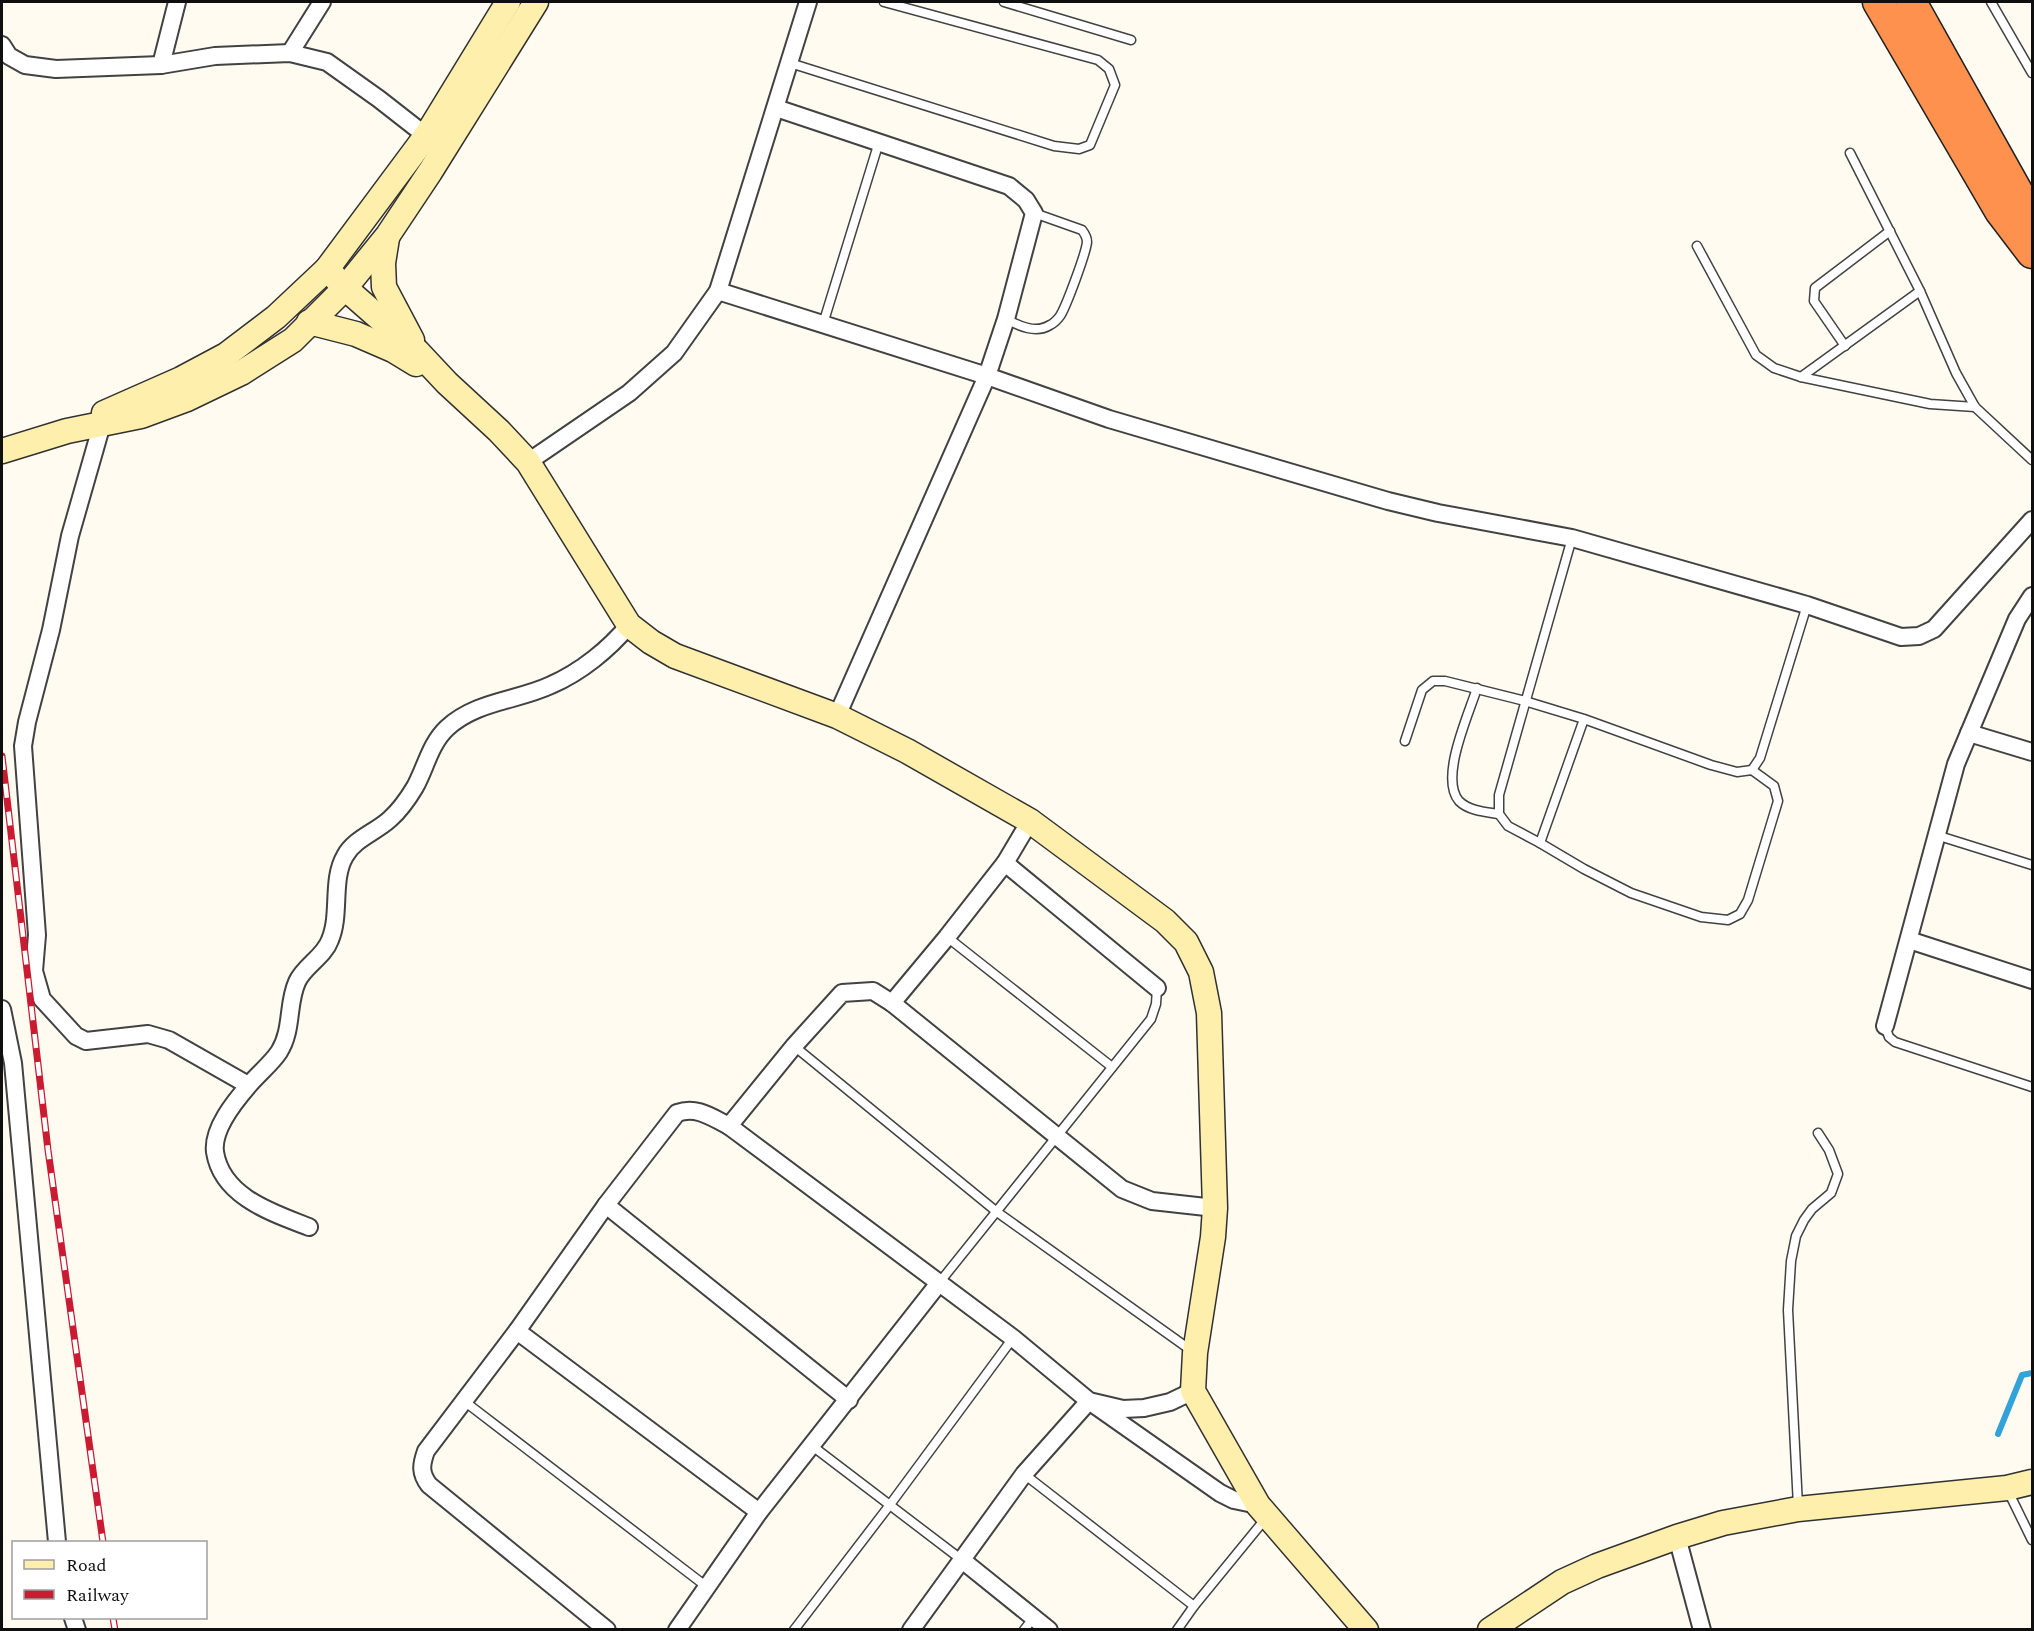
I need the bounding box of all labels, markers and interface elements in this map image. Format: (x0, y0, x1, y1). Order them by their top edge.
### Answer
legend (12, 1541, 207, 1619)
text: Road (66, 1552, 107, 1579)
text: Railway (66, 1582, 130, 1609)

